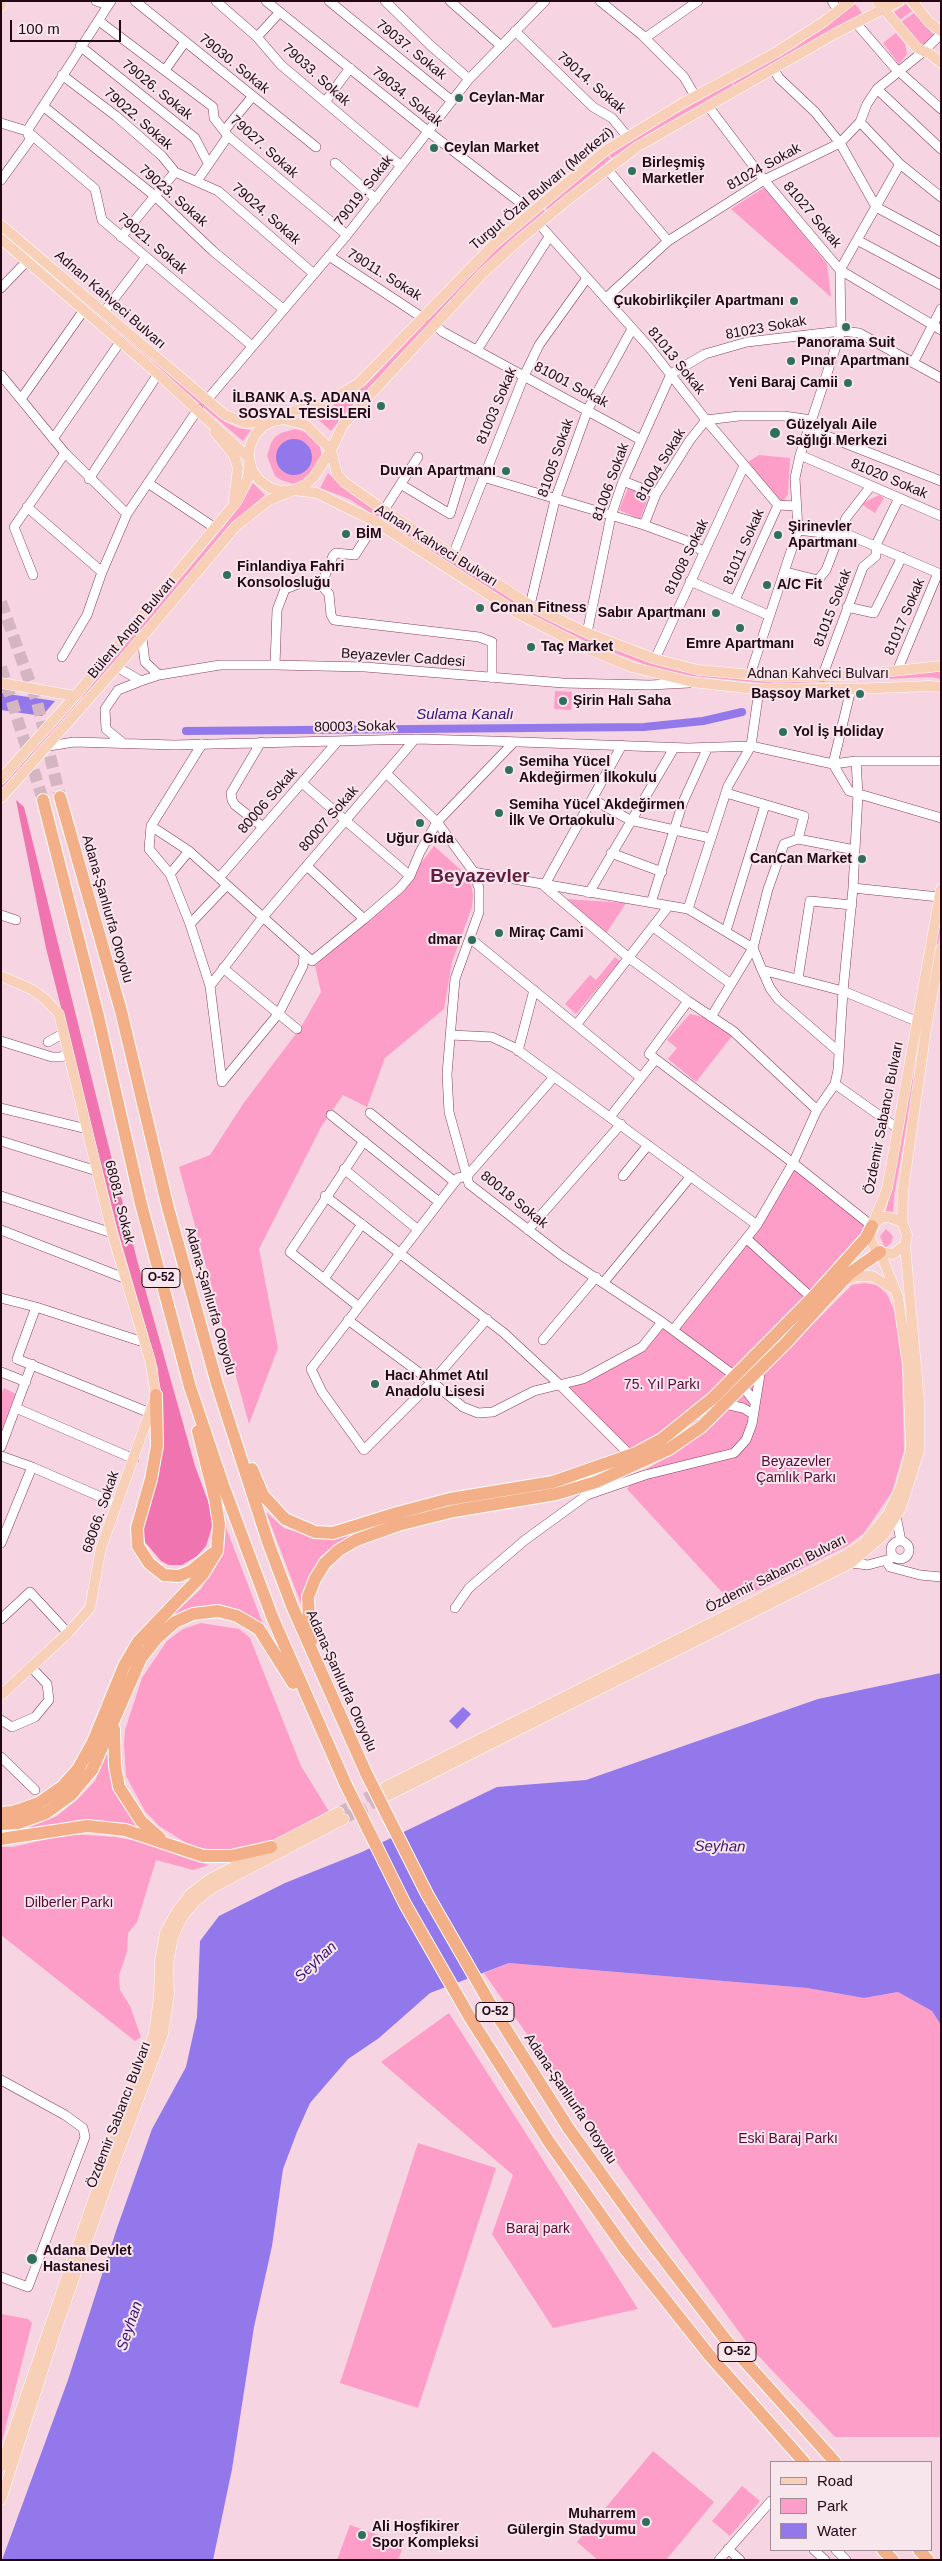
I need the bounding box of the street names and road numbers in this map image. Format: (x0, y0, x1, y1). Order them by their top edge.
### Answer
street label: 79037. Sokak (372, 17, 450, 83)
street label: 79030. Sokak (195, 31, 273, 97)
street label: 79033. Sokak (279, 40, 353, 110)
street label: 79014. Sokak (553, 49, 629, 117)
street label: 79026. Sokak (118, 57, 196, 123)
street label: 79034. Sokak (368, 64, 446, 130)
street label: 79022. Sokak (100, 85, 176, 153)
street label: 79027. Sokak (227, 112, 301, 182)
street label: Turgut Özal Bulvarı (Merkezi) (467, 124, 617, 254)
street label: 81024 Sokak (724, 140, 804, 194)
street label: 79019. Sokak (331, 152, 397, 230)
street label: 79023. Sokak (135, 162, 211, 230)
street label: 81027 Sokak (779, 178, 845, 252)
street label: 79024. Sokak (228, 180, 304, 248)
street label: 79021. Sokak (114, 210, 190, 278)
street label: 79011. Sokak (344, 245, 424, 305)
street label: Adnan Kahveci Bulvarı (51, 247, 169, 353)
street label: 81023 Sokak (724, 313, 808, 343)
street label: 81013 Sokak (644, 324, 708, 398)
street label: 81001 Sokak (531, 358, 611, 412)
street label: 81003 Sokak (473, 365, 521, 447)
street label: 81005 Sokak (535, 417, 577, 499)
street label: 81004 Sokak (633, 426, 689, 504)
street label: 81006 Sokak (589, 441, 633, 523)
street label: 81020 Sokak (848, 455, 930, 503)
street label: Adnan Kahveci Bulvarı (371, 501, 501, 591)
street label: 81011 Sokak (720, 507, 768, 587)
street label: 81008 Sokak (662, 517, 712, 597)
street label: 81015 Sokak (811, 567, 855, 649)
street label: Bülent Angın Bulvarı (85, 574, 179, 682)
street label: 81017 Sokak (881, 576, 929, 658)
street label: Beyazevler Caddesi (340, 645, 466, 671)
street label: Adnan Kahveci Bulvarı (747, 666, 889, 682)
street label: 80003 Sokak (314, 718, 396, 736)
street label: 80006 Sokak (235, 765, 301, 837)
street label: 80007 Sokak (296, 783, 362, 855)
street label: Adana-Şanlıurfa Otoyolu (78, 833, 136, 985)
street label: Özdemir Sabancı Bulvarı (861, 1040, 907, 1196)
street label: 68081. Sokak (100, 1158, 138, 1246)
street label: 80018 Sokak (477, 1168, 551, 1232)
street label: Adana-Şanlıurfa Otoyolu (181, 1225, 239, 1377)
road number: O-52 (142, 1268, 180, 1288)
street label: 68066. Sokak (79, 1469, 123, 1555)
street label: Özdemir Sabancı Bulvarı (703, 1531, 849, 1617)
street label: Adana-Şanlıurfa Otoyolu (302, 1608, 380, 1754)
road number: O-52 (476, 2002, 514, 2021)
street label: Adana-Şanlıurfa Otoyolu (520, 2031, 620, 2167)
street label: Özdemir Sabancı Bulvarı (83, 2039, 155, 2191)
road number: O-52 (718, 2342, 756, 2362)

